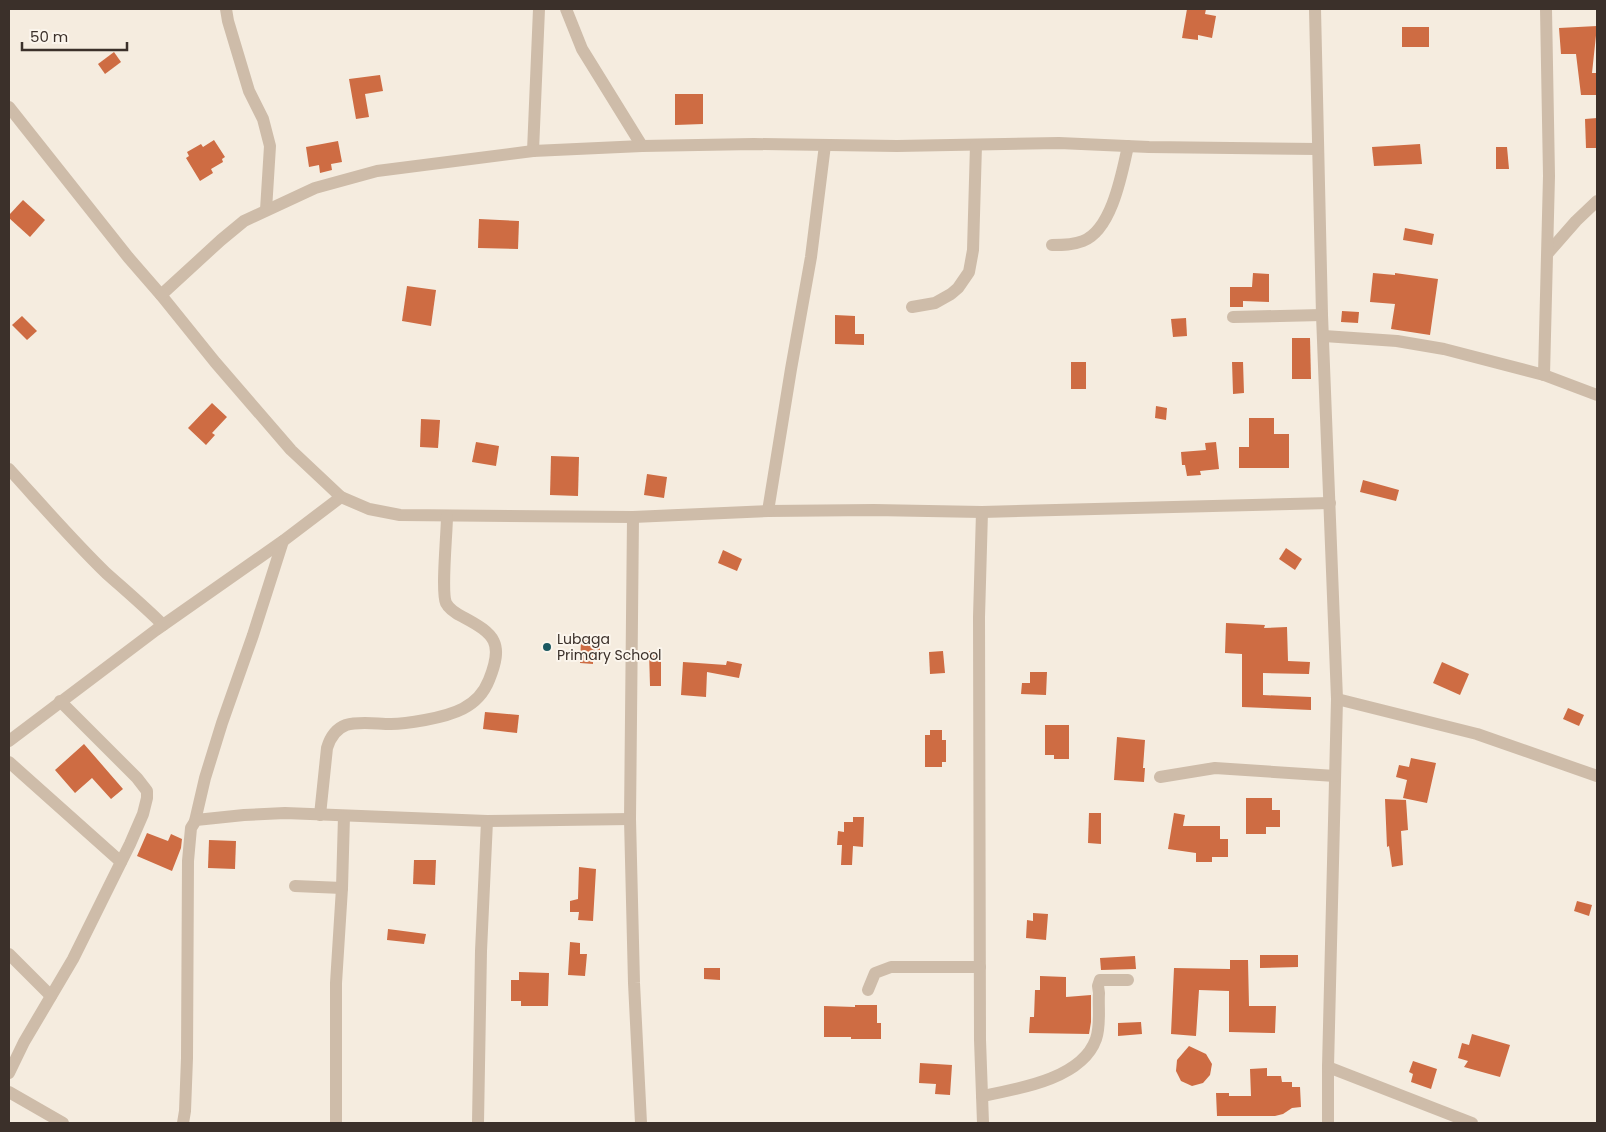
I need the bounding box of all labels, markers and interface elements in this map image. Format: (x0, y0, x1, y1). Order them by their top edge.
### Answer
scale bar (22, 20, 128, 52)
text: 50 m (30, 26, 68, 47)
place label: Lubaga Primary School (557, 629, 662, 665)
marker: Lubaga Primary School (541, 641, 553, 653)

